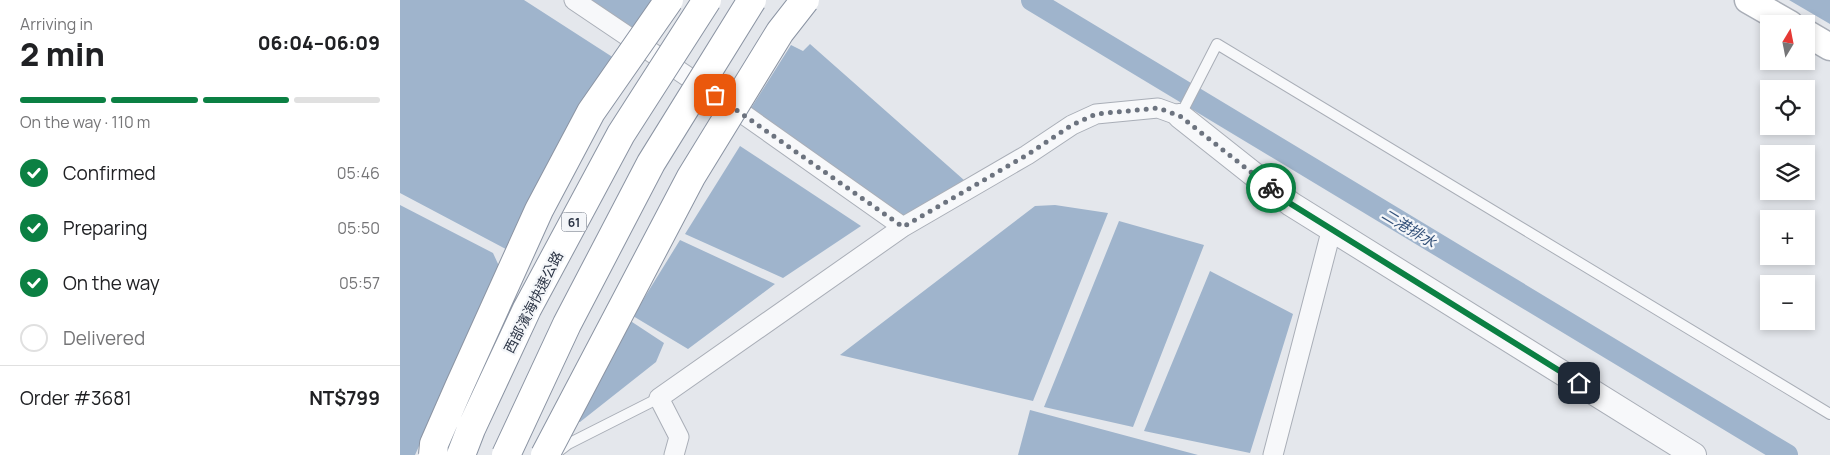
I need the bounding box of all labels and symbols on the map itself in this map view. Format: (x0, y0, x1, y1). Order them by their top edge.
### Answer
north arrow (1760, 15, 1815, 70)
pin (694, 74, 736, 116)
courier (1246, 163, 1296, 213)
water label: 二港排水 (1378, 204, 1441, 253)
road number: 61 (562, 212, 586, 232)
street label: 西部濱海快速公路 (499, 248, 567, 356)
pin (1558, 362, 1600, 404)

